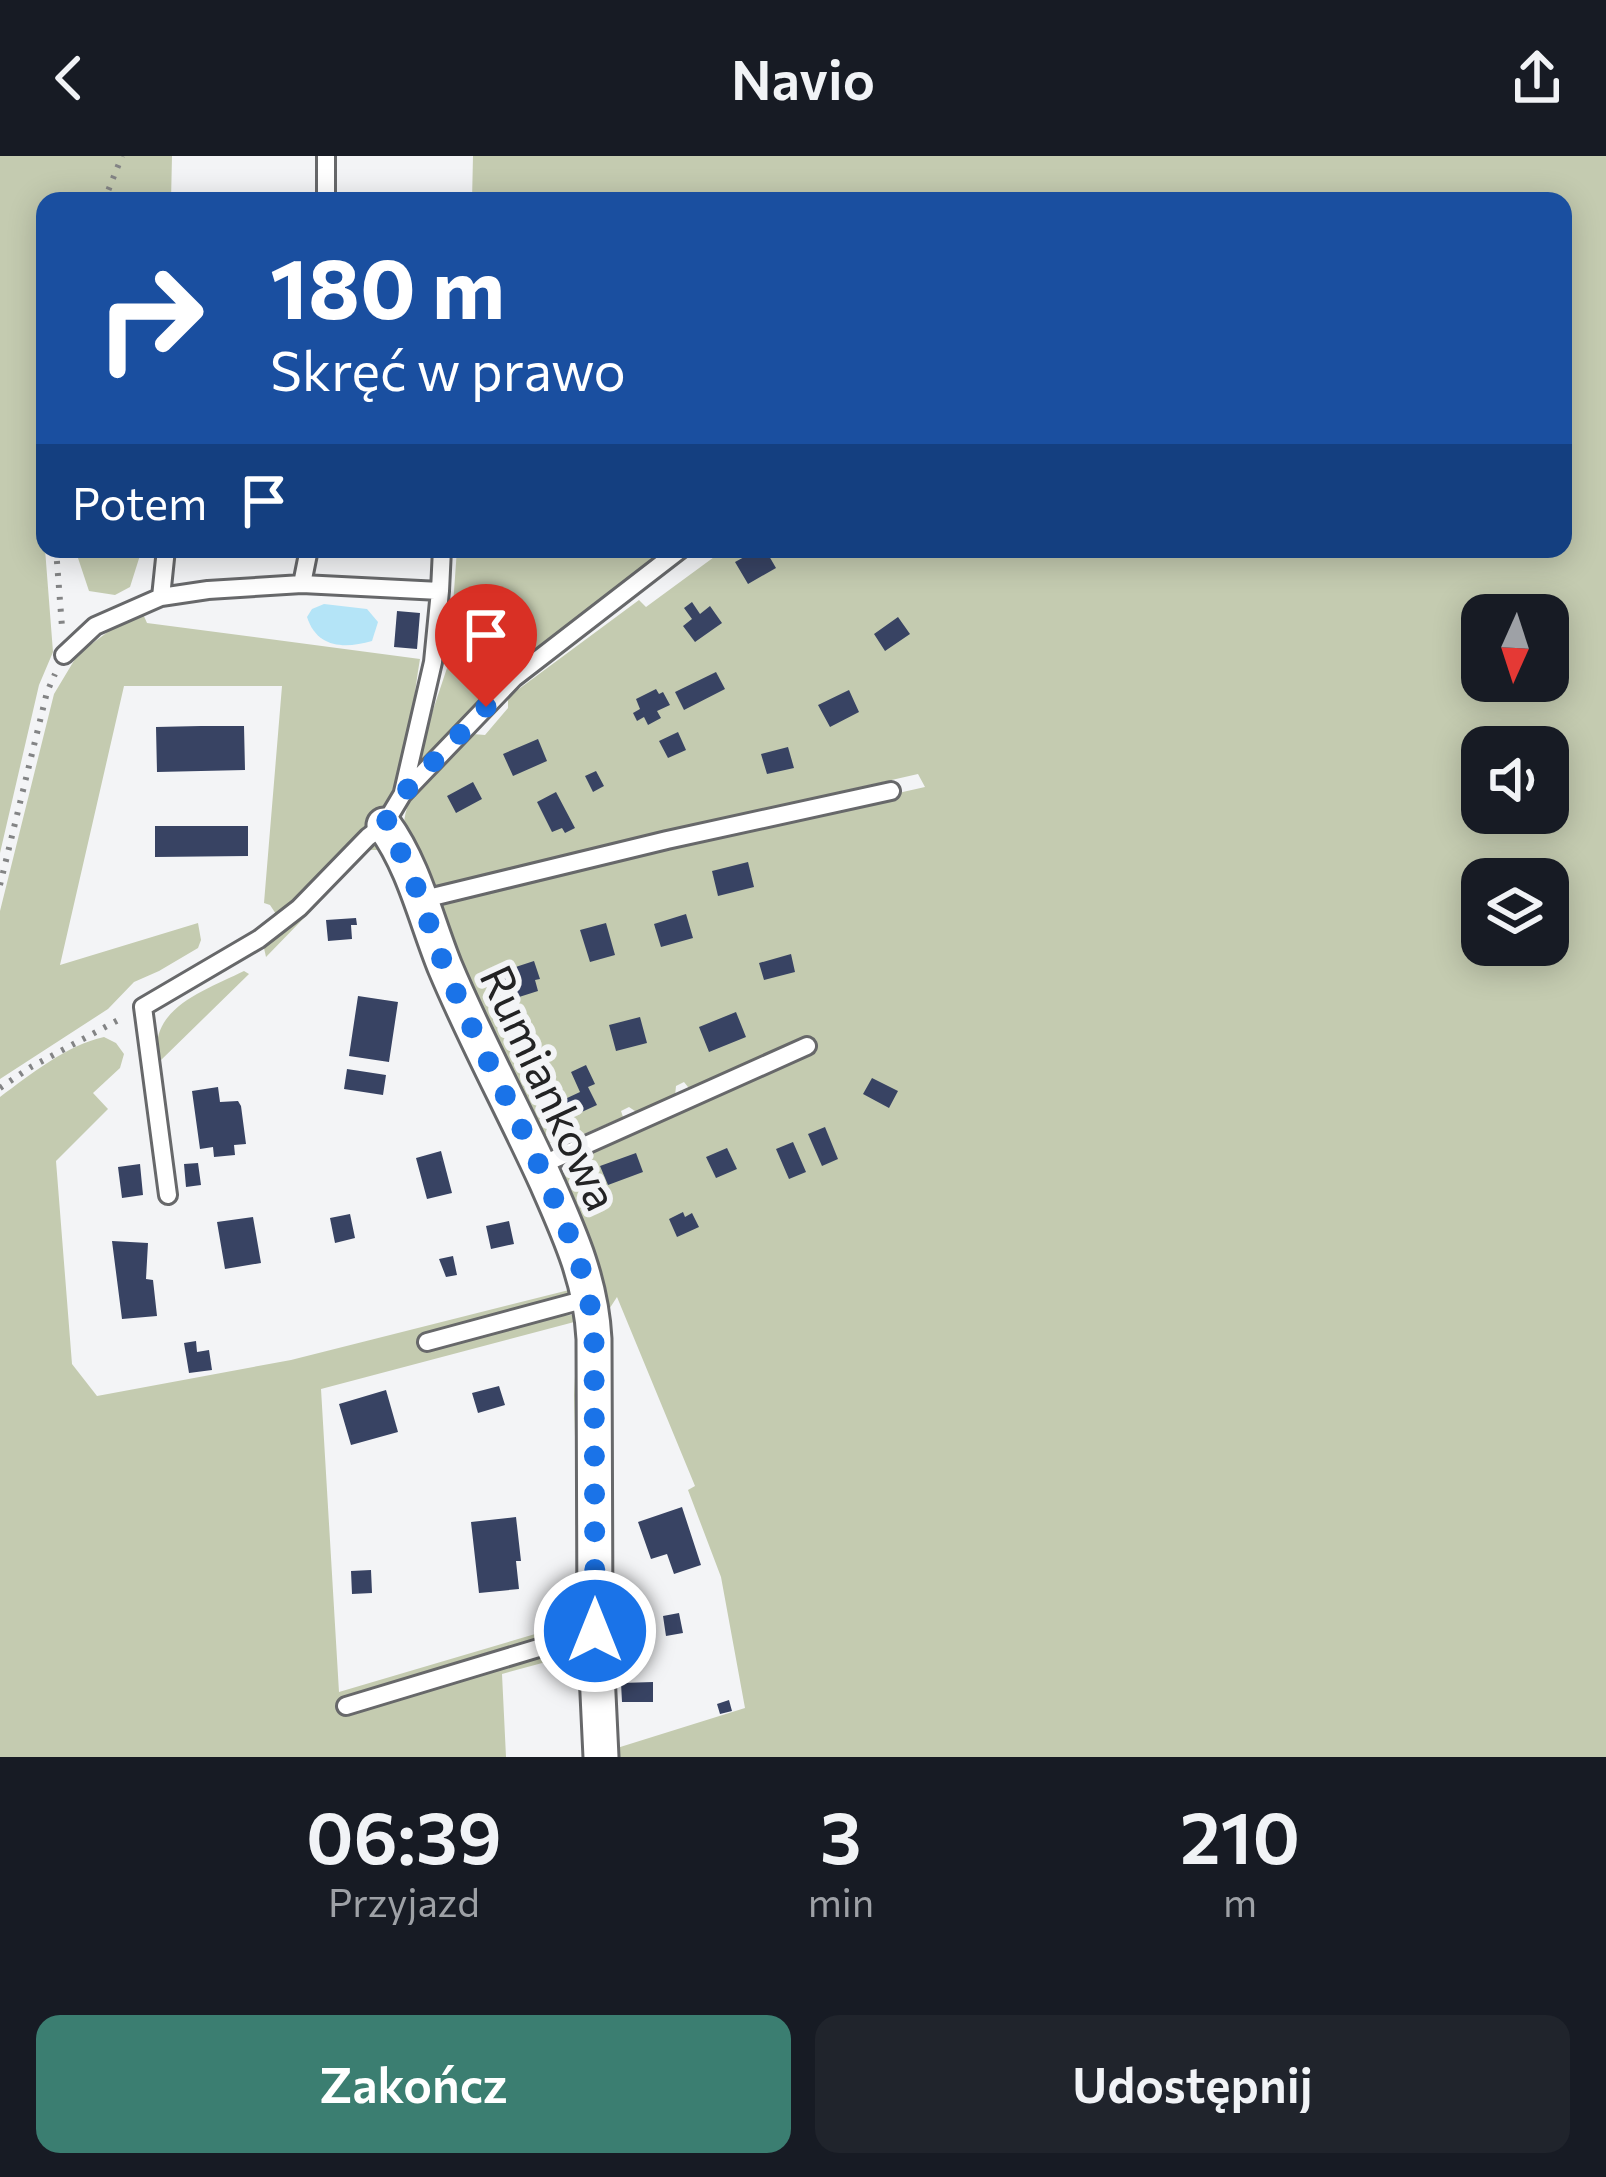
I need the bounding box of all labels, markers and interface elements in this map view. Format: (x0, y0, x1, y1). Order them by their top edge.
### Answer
icon: back (36, 45, 102, 111)
text: Navio (731, 45, 875, 111)
icon: share (1504, 45, 1570, 111)
text: 180 m (270, 234, 505, 336)
icon: right (72, 240, 228, 396)
text: Skręć w prawo (270, 336, 626, 402)
icon: arrive (231, 468, 297, 534)
text: Potem (72, 474, 207, 529)
pin (435, 584, 537, 707)
north arrow (1461, 594, 1569, 702)
map controls (1461, 594, 1569, 966)
icon: arrive (453, 602, 519, 668)
button: sound (1461, 726, 1569, 834)
button: layers (1461, 858, 1569, 966)
street label: Rumiankowa (470, 956, 632, 1218)
position arrow (532, 1568, 658, 1694)
text: 06:39 (306, 1791, 502, 1879)
text: 3 (820, 1791, 862, 1879)
text: 210 (1180, 1791, 1300, 1879)
text: Przyjazd (328, 1877, 480, 1925)
text: min (808, 1877, 874, 1925)
text: m (1223, 1877, 1257, 1925)
button: Zakończ (36, 2015, 791, 2153)
button: Udostępnij (815, 2015, 1570, 2153)

